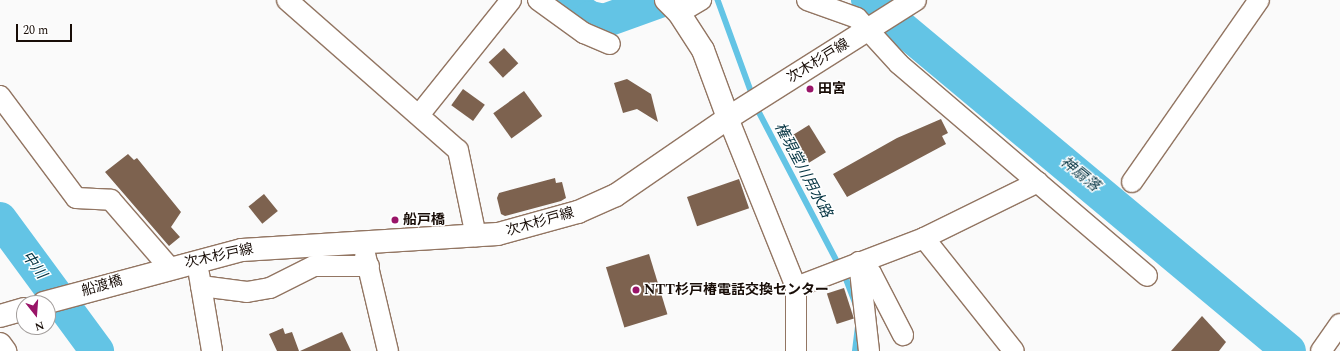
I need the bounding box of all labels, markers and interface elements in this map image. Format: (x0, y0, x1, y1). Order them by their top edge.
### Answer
scale bar (18, 16, 74, 42)
text: 20 m (23, 21, 48, 40)
street label: 次木杉戸線 (784, 35, 852, 87)
place label: 田宮 (818, 81, 846, 97)
marker: 田宮 (805, 84, 815, 94)
water label: 権現堂川用水路 (770, 119, 836, 221)
water label: 神扇落 (1057, 153, 1103, 195)
street label: 次木杉戸線 (504, 204, 576, 240)
place label: 船戸橋 (403, 212, 445, 228)
marker: 船戸橋 (390, 215, 400, 225)
street label: 次木杉戸線 (183, 241, 255, 271)
water label: 中川 (18, 248, 50, 282)
street label: 船渡橋 (79, 272, 125, 300)
place label: NTT杉戸椿電話交換センター (644, 282, 829, 298)
marker: NTT杉戸椿電話交換センター (631, 285, 641, 295)
north arrow (16, 295, 56, 335)
text: N (33, 317, 46, 335)

